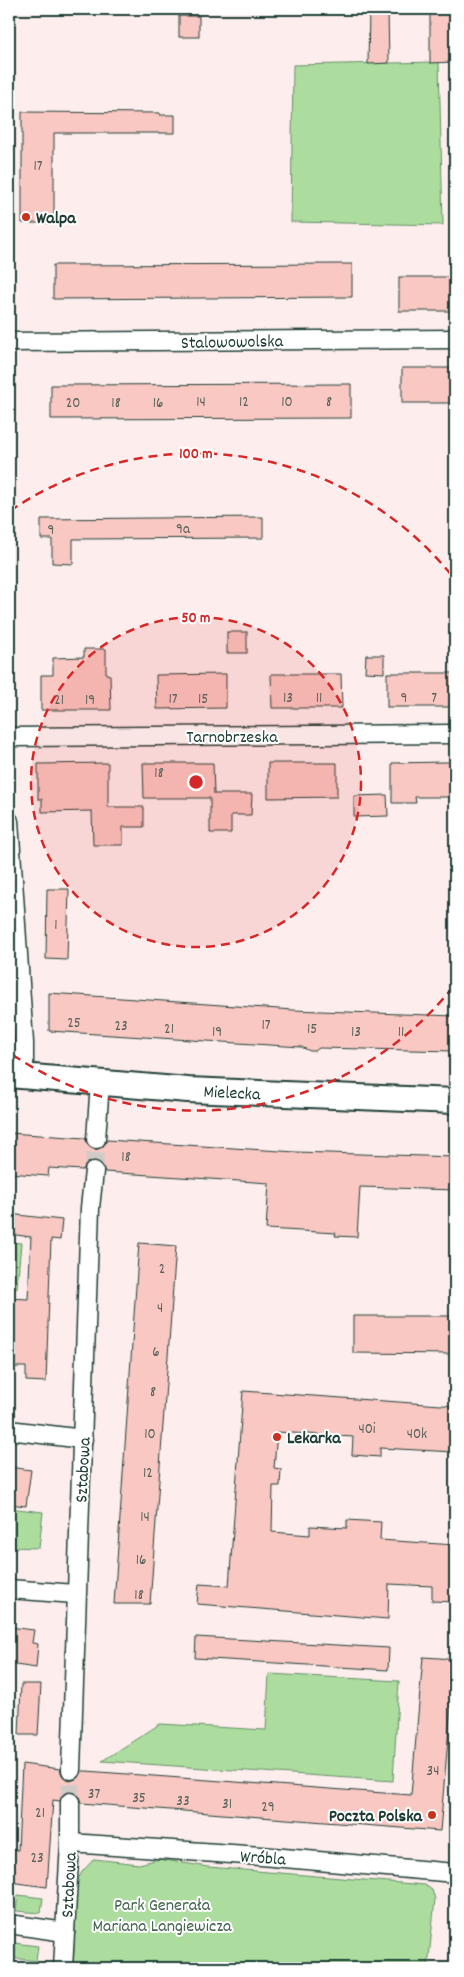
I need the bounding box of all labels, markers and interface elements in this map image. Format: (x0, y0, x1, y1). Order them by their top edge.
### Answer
house number: 17 (33, 156, 43, 178)
place label: Walpa (36, 207, 76, 232)
marker: Walpa (20, 211, 32, 223)
street label: Stalowowolska (181, 330, 284, 357)
house number: 14 (196, 392, 206, 414)
house number: 12 (239, 392, 249, 414)
house number: 10 (281, 392, 293, 414)
house number: 8 (326, 392, 332, 414)
house number: 20 (66, 393, 80, 415)
house number: 18 (111, 393, 121, 415)
house number: 16 (153, 393, 163, 415)
text: 100 m (179, 444, 213, 466)
house number: 9a (176, 519, 191, 541)
house number: 9 (48, 520, 54, 542)
text: 50 m (182, 608, 210, 630)
house number: 13 (283, 688, 293, 710)
house number: 11 (316, 688, 322, 710)
house number: 9 (401, 688, 407, 710)
house number: 7 (431, 688, 437, 710)
house number: 17 (168, 689, 178, 711)
house number: 15 (198, 689, 208, 711)
house number: 21 (54, 690, 64, 712)
house number: 19 (85, 690, 95, 712)
street label: Tarnobrzeska (186, 726, 278, 751)
house number: 18 (154, 763, 164, 785)
centre of rings (187, 773, 205, 791)
house number: 1 (54, 915, 58, 937)
house number: 25 (67, 1013, 81, 1035)
house number: 17 (261, 1015, 271, 1037)
house number: 23 (114, 1016, 128, 1038)
house number: 21 (164, 1019, 174, 1041)
house number: 15 (307, 1019, 317, 1041)
house number: 19 (212, 1022, 222, 1044)
house number: 13 (351, 1022, 361, 1044)
house number: 11 (398, 1022, 404, 1044)
street label: Mielecka (203, 1081, 262, 1109)
house number: 18 (121, 1147, 131, 1169)
house number: 2 (159, 1259, 165, 1281)
house number: 4 (157, 1298, 163, 1320)
house number: 6 (152, 1342, 160, 1364)
house number: 8 (150, 1382, 156, 1404)
house number: 40i (358, 1419, 376, 1441)
house number: 10 (144, 1424, 156, 1446)
house number: 40k (407, 1424, 427, 1446)
place label: Lekarka (287, 1427, 341, 1452)
marker: Lekarka (271, 1431, 283, 1443)
street label: Sztabowa (70, 1436, 99, 1504)
house number: 12 (143, 1463, 153, 1485)
house number: 14 (140, 1507, 150, 1529)
house number: 16 (136, 1550, 146, 1572)
house number: 18 (134, 1585, 144, 1607)
house number: 34 (427, 1761, 439, 1783)
house number: 37 (88, 1784, 100, 1806)
house number: 35 (132, 1788, 146, 1810)
house number: 33 (176, 1791, 190, 1813)
house number: 31 (222, 1794, 232, 1816)
house number: 29 (261, 1797, 275, 1819)
house number: 21 (35, 1803, 45, 1825)
place label: Poczta Polska (329, 1805, 423, 1830)
marker: Poczta Polska (426, 1809, 438, 1821)
street label: Wróbla (239, 1845, 287, 1874)
house number: 23 (30, 1848, 44, 1870)
street label: Sztabowa (56, 1851, 85, 1919)
park label: Park Generała Mariana Langiewicza (93, 1894, 232, 1940)

